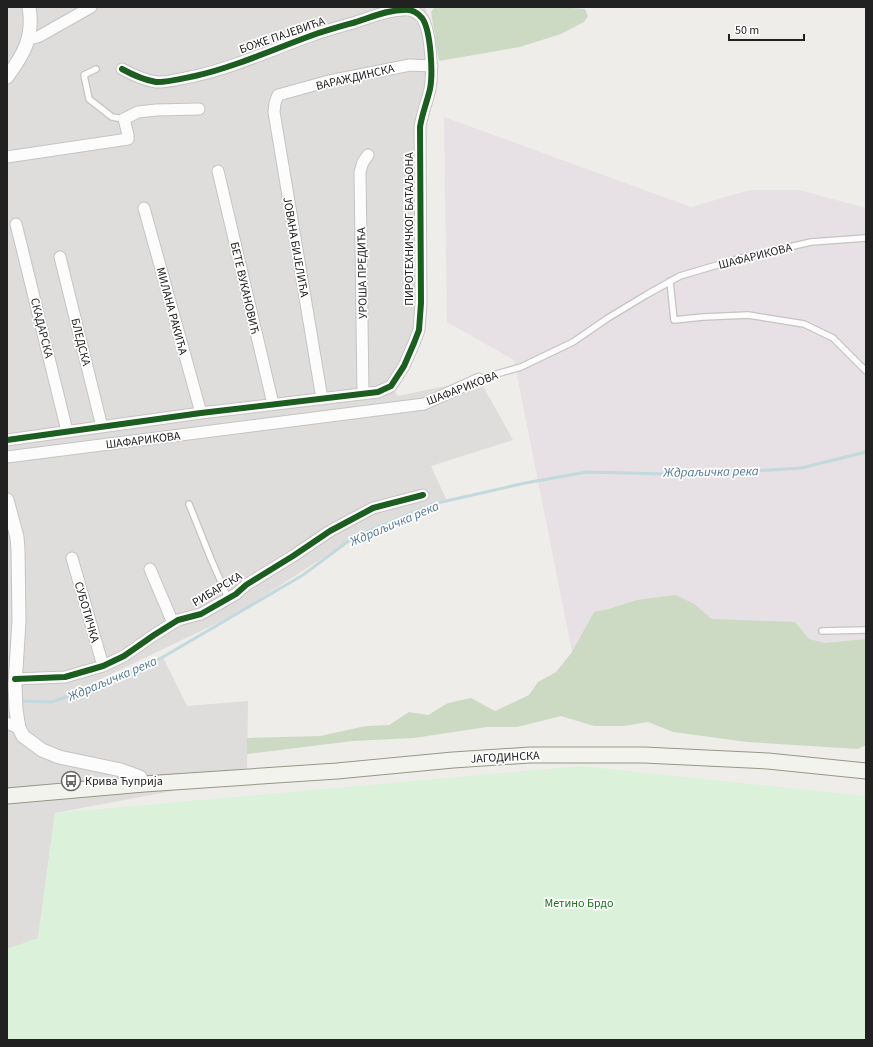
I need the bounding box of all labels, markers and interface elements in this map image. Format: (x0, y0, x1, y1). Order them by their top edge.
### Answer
street label: БОЖЕ ПАЈЕВИЋА (237, 13, 328, 58)
scale bar (729, 16, 804, 42)
text: 50 m (735, 22, 759, 39)
street label: ВАРАЖДИНСКА (314, 60, 396, 95)
street label: ПИРОТЕХНИЧКОГ БАТАЉОНА (401, 152, 418, 306)
street label: ЈОВАНА БИЈЕЛИЋА (278, 196, 313, 299)
street label: УРОША ПРЕДИЋА (353, 227, 372, 319)
street label: ШАФАРИКОВА (717, 239, 794, 274)
street label: БЕТЕ ВУКАНОВИЋ (226, 240, 263, 336)
street label: МИЛАНА РАКИЋА (152, 266, 191, 357)
street label: СКАДАРСКА (26, 296, 57, 361)
street label: БЛЕДСКА (66, 316, 95, 368)
street label: ШАФАРИКОВА (424, 367, 501, 410)
street label: ШАФАРИКОВА (105, 427, 182, 454)
water label: Ждраљичка река (662, 462, 759, 482)
water label: Ждраљичка река (346, 497, 442, 551)
street label: РИБАРСКА (189, 568, 246, 611)
street label: СУБОТИЧКА (70, 580, 103, 645)
water label: Ждраљичка река (64, 652, 160, 706)
street label: ЈАГОДИНСКА (470, 747, 540, 768)
bus stop icon: Крива Ћуприја (60, 770, 82, 792)
place label: Крива Ћуприја (85, 773, 163, 790)
park label: Метино Брдо (544, 895, 614, 912)

